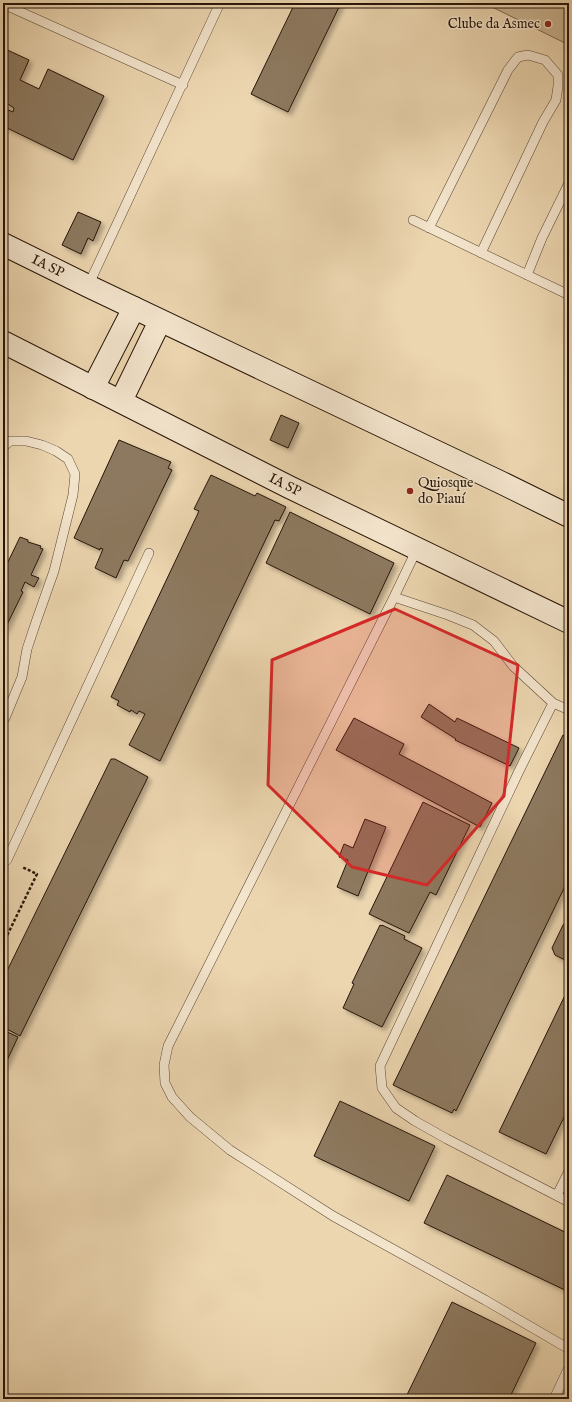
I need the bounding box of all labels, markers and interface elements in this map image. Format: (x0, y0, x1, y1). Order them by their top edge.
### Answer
place label: Clube da Asmec (448, 15, 540, 33)
marker: Clube da Asmec (543, 19, 553, 29)
street label: IA SP (29, 251, 67, 282)
street label: IA SP (266, 469, 304, 500)
place label: Quiosque do Piauí (418, 474, 474, 508)
marker: Quiosque do Piauí (405, 486, 415, 496)

